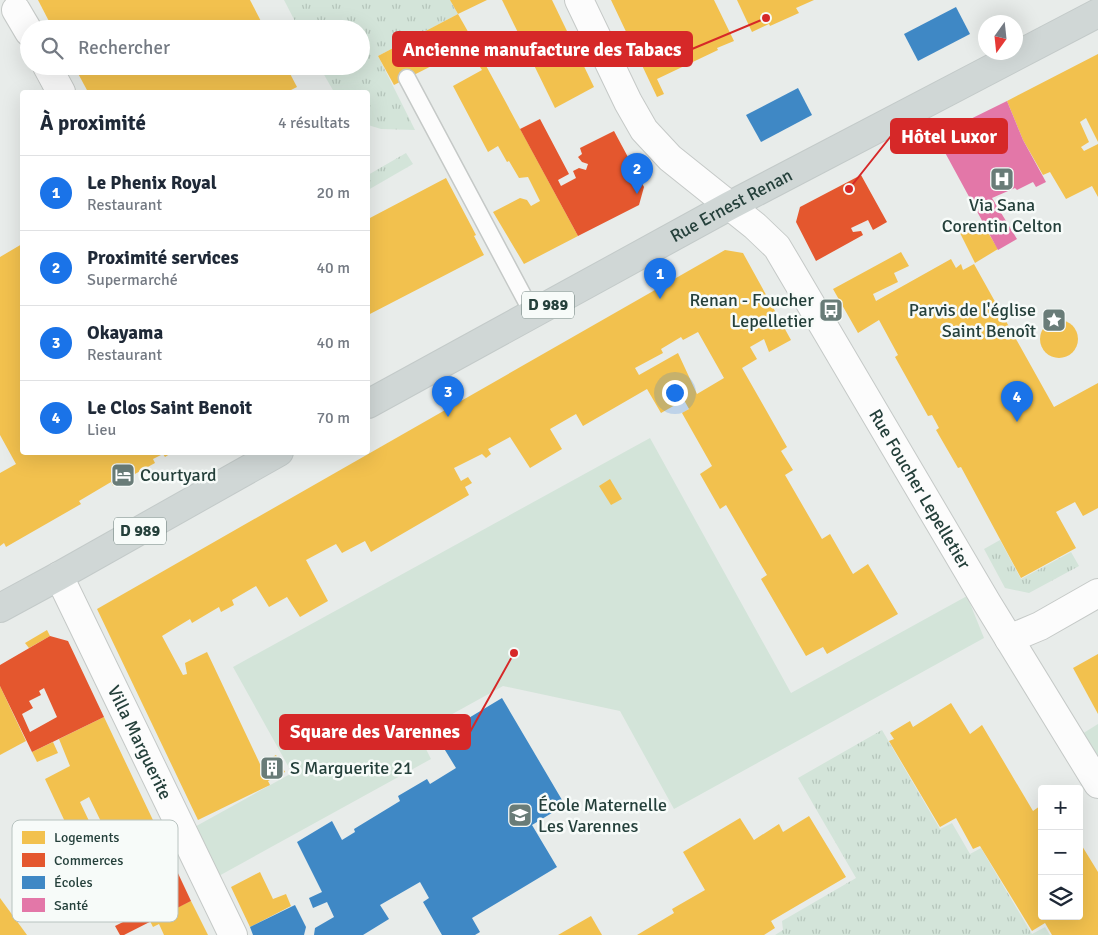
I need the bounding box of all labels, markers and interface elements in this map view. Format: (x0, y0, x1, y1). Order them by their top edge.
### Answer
north arrow (978, 15, 1023, 60)
search box (20, 20, 370, 75)
callout: Ancienne manufacture des Tabacs (393, 32, 692, 66)
icon: search (38, 34, 66, 62)
text: Rechercher (78, 36, 170, 60)
text: Ancienne manufacture des Tabacs (403, 38, 681, 62)
text: À proximité (40, 110, 146, 136)
text: 4 résultats (278, 113, 350, 133)
callout: Hôtel Luxor (891, 119, 1007, 153)
text: Hôtel Luxor (901, 125, 997, 149)
pin: 2 (621, 153, 653, 194)
street label: Rue Ernest Renan (666, 164, 796, 247)
hospital icon: Via Sana Corentin Celton (989, 166, 1015, 192)
text: Le Phenix Royal (87, 171, 217, 195)
text: 1 (52, 183, 60, 203)
text: 20 m (316, 183, 350, 203)
place label: Via Sana Corentin Celton (942, 194, 1062, 237)
text: Restaurant (87, 195, 162, 215)
text: Proximité services (87, 246, 239, 270)
text: 2 (52, 258, 60, 278)
text: 40 m (316, 258, 350, 278)
pin: 1 (644, 258, 676, 299)
text: Supermarché (87, 270, 178, 290)
place label: Renan - Foucher Lepelletier (689, 289, 814, 332)
road number: D 989 (522, 292, 574, 318)
bus stop icon: Renan - Foucher Lepelletier (818, 297, 844, 323)
place label: Parvis de l'église Saint Benoît (909, 299, 1036, 342)
place icon: Parvis de l'église Saint Benoît (1041, 307, 1067, 333)
text: Okayama (87, 321, 163, 345)
text: 3 (52, 333, 60, 353)
text: 40 m (316, 333, 350, 353)
text: Restaurant (87, 345, 162, 365)
pin: 3 (432, 376, 464, 417)
your location (662, 380, 688, 406)
pin: 4 (1001, 381, 1033, 422)
text: Le Clos Saint Benoit (87, 396, 252, 420)
street label: Rue Foucher Lepelletier (864, 405, 976, 573)
text: 4 (52, 408, 60, 428)
text: 70 m (316, 408, 350, 428)
text: Lieu (87, 420, 116, 440)
hotel icon: Courtyard (110, 462, 136, 488)
place label: Courtyard (140, 464, 217, 486)
road number: D 989 (114, 518, 166, 544)
street label: Villa Marguerite (103, 682, 177, 803)
callout: Square des Varennes (280, 715, 470, 749)
text: Square des Varennes (290, 720, 460, 744)
building icon: S Marguerite 21 (259, 755, 285, 781)
place label: S Marguerite 21 (290, 757, 413, 779)
map controls (1038, 785, 1083, 920)
button: + (1038, 785, 1083, 830)
place label: École Maternelle Les Varennes (538, 794, 667, 837)
school or university icon: École Maternelle Les Varennes (507, 802, 533, 828)
legend (12, 820, 178, 922)
text: Logements (54, 829, 119, 846)
button: − (1038, 830, 1083, 875)
text: Commerces (54, 852, 124, 869)
text: Écoles (54, 874, 93, 891)
button: layers (1038, 875, 1083, 920)
text: Santé (54, 897, 88, 914)

